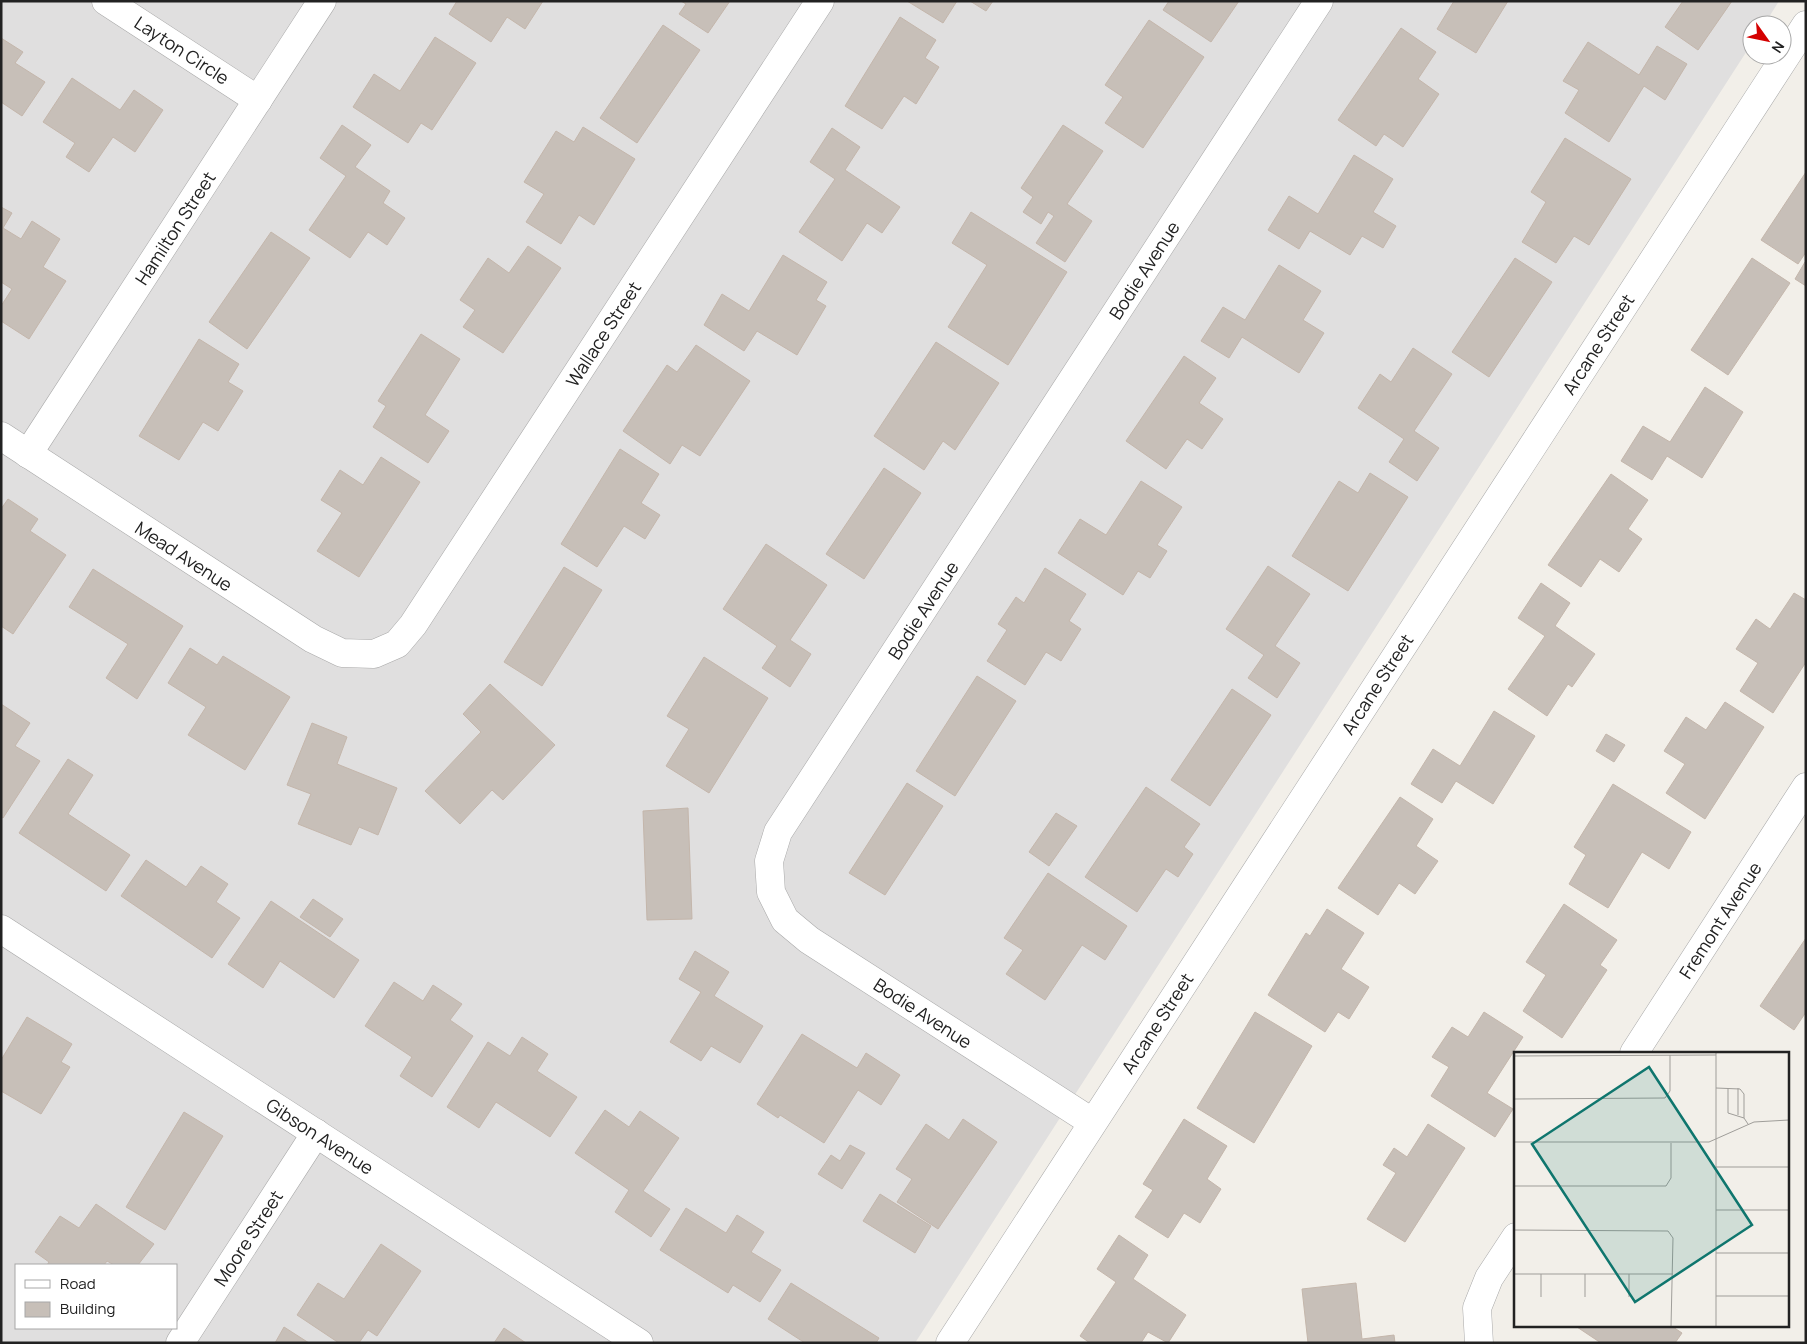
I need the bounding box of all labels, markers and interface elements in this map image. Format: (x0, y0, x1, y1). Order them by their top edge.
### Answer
street label: Layton Circle (130, 10, 234, 90)
north arrow (1742, 15, 1792, 65)
text: N (1768, 38, 1789, 57)
street label: Hamilton Street (129, 167, 221, 289)
street label: Bodie Avenue (1103, 216, 1185, 324)
street label: Wallace Street (560, 277, 646, 391)
street label: Arcane Street (1557, 289, 1639, 399)
street label: Mead Avenue (131, 516, 237, 596)
street label: Bodie Avenue (882, 556, 964, 664)
street label: Arcane Street (1336, 629, 1418, 739)
street label: Fremont Avenue (1673, 857, 1767, 983)
street label: Arcane Street (1116, 968, 1198, 1078)
street label: Bodie Avenue (869, 972, 977, 1054)
inset map (1514, 1052, 1790, 1326)
street label: Gibson Avenue (262, 1092, 378, 1180)
street label: Moore Street (208, 1185, 288, 1291)
legend (15, 1264, 178, 1329)
text: Road (60, 1273, 96, 1294)
text: Building (60, 1298, 115, 1319)

